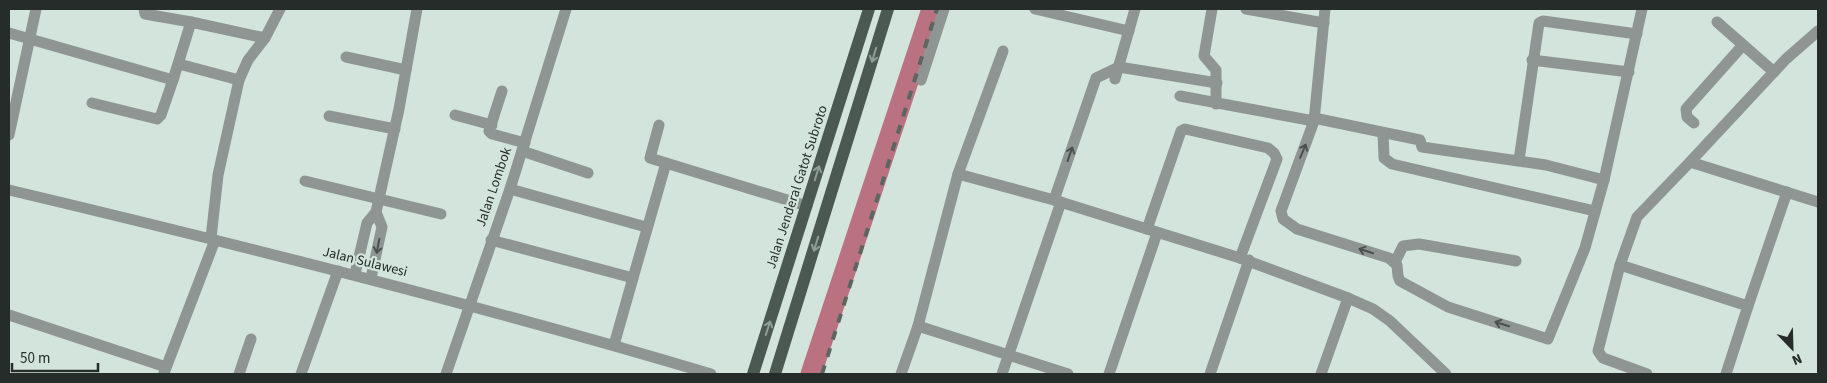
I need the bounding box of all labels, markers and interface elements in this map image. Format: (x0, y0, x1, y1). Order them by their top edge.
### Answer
one-way arrow (869, 47, 878, 63)
street label: Jalan Jenderal Gatot Subroto (761, 103, 833, 271)
street label: Jalan Lombok (471, 144, 517, 229)
one-way arrow (1299, 144, 1309, 159)
one-way arrow (1066, 147, 1075, 162)
one-way arrow (813, 165, 823, 181)
one-way arrow (810, 236, 820, 252)
one-way arrow (373, 237, 382, 253)
street label: Jalan Sulawesi (320, 242, 410, 282)
one-way arrow (1358, 245, 1374, 255)
one-way arrow (1494, 319, 1510, 329)
one-way arrow (763, 320, 773, 336)
north arrow (1767, 323, 1817, 373)
scale bar (12, 340, 99, 372)
text: 50 m (20, 348, 50, 369)
text: N (1788, 348, 1805, 370)

